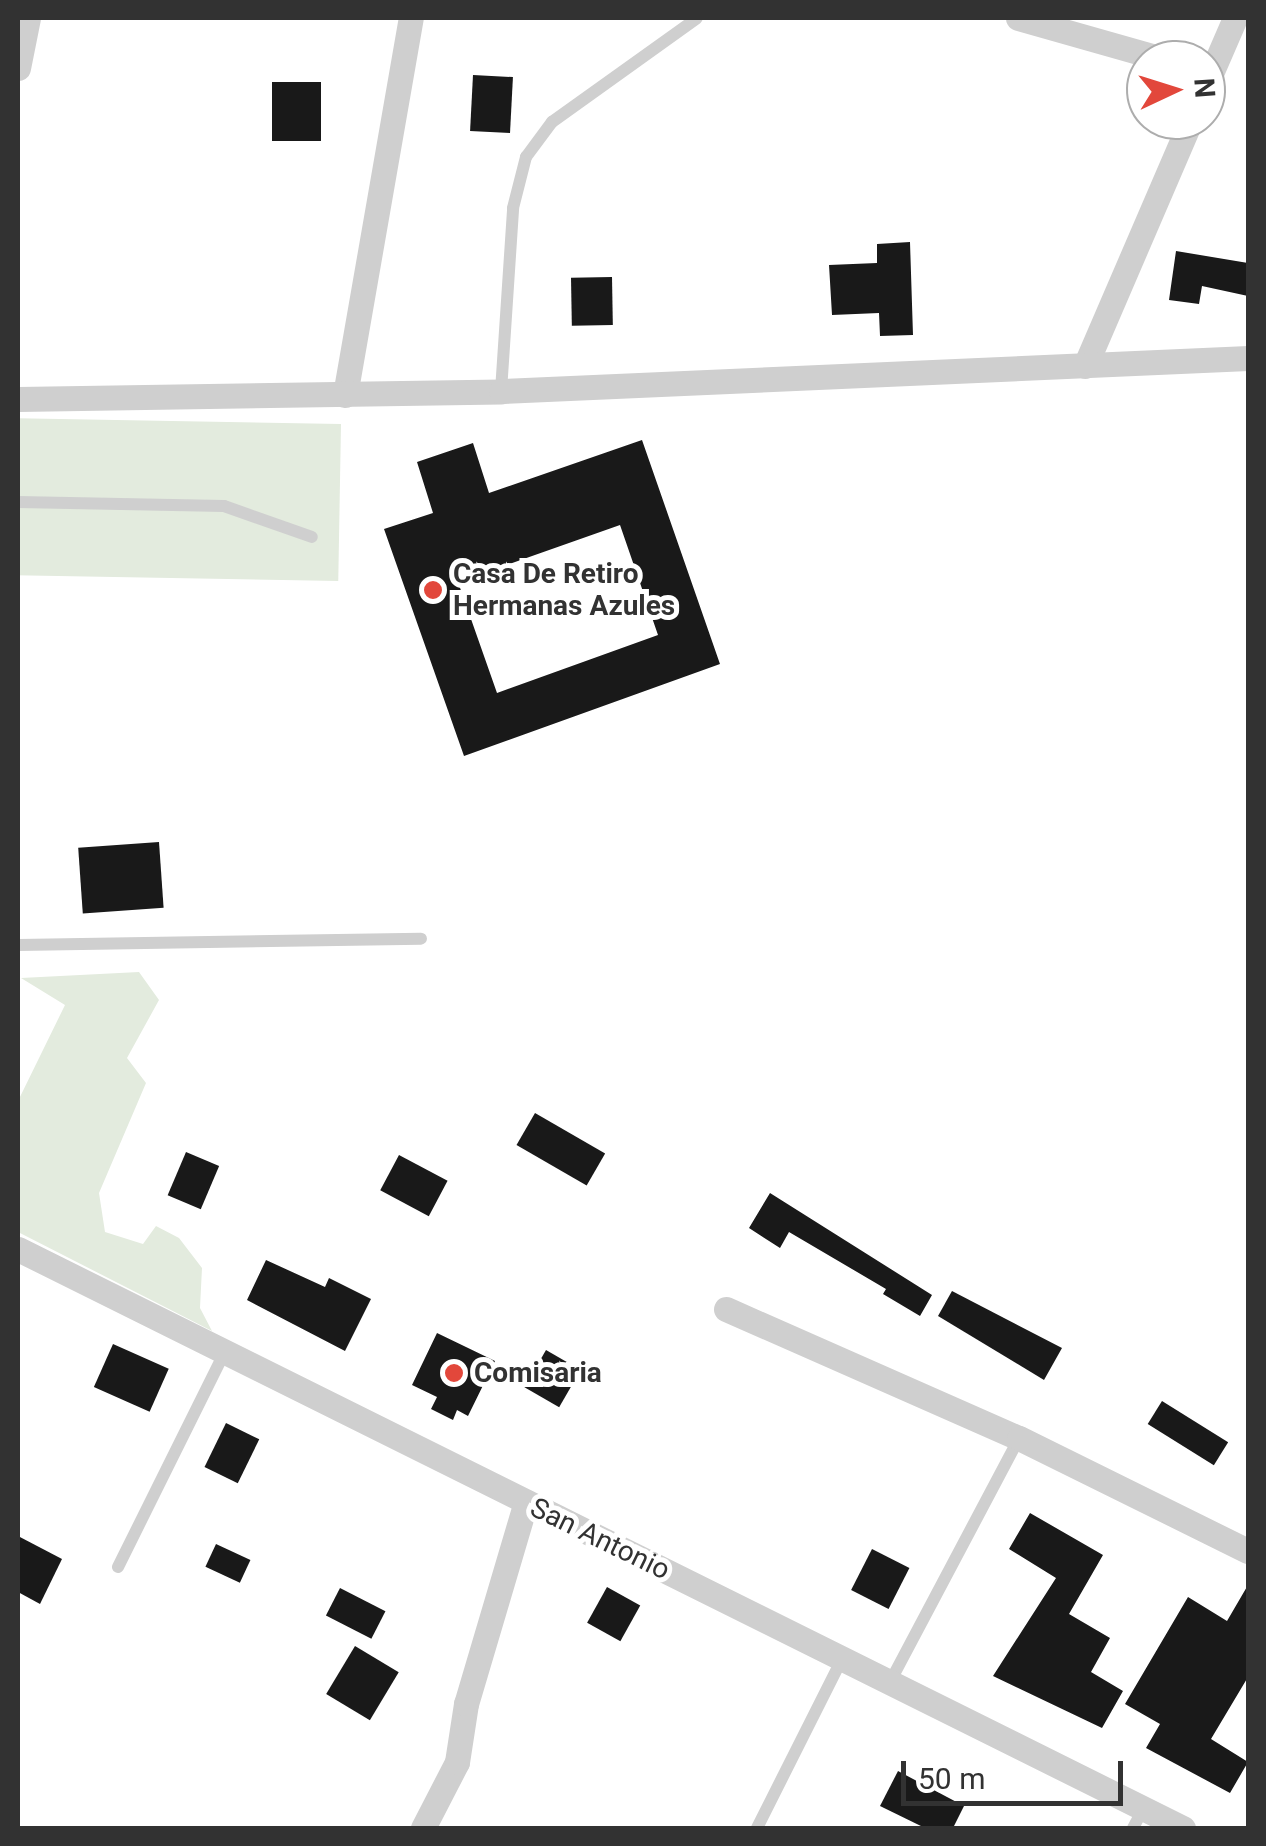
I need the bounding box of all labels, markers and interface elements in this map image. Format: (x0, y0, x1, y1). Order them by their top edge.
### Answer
north arrow (1126, 40, 1226, 140)
text: N (1187, 77, 1222, 99)
place label: Casa De Retiro Hermanas Azules (453, 557, 675, 623)
marker: Casa De Retiro Hermanas Azules (422, 579, 444, 601)
place label: Comisaria (474, 1356, 602, 1390)
marker: Comisaria (443, 1362, 465, 1384)
street label: San Antonio (525, 1491, 675, 1587)
scale bar (906, 1741, 1128, 1803)
text: 50 m (918, 1761, 985, 1796)

